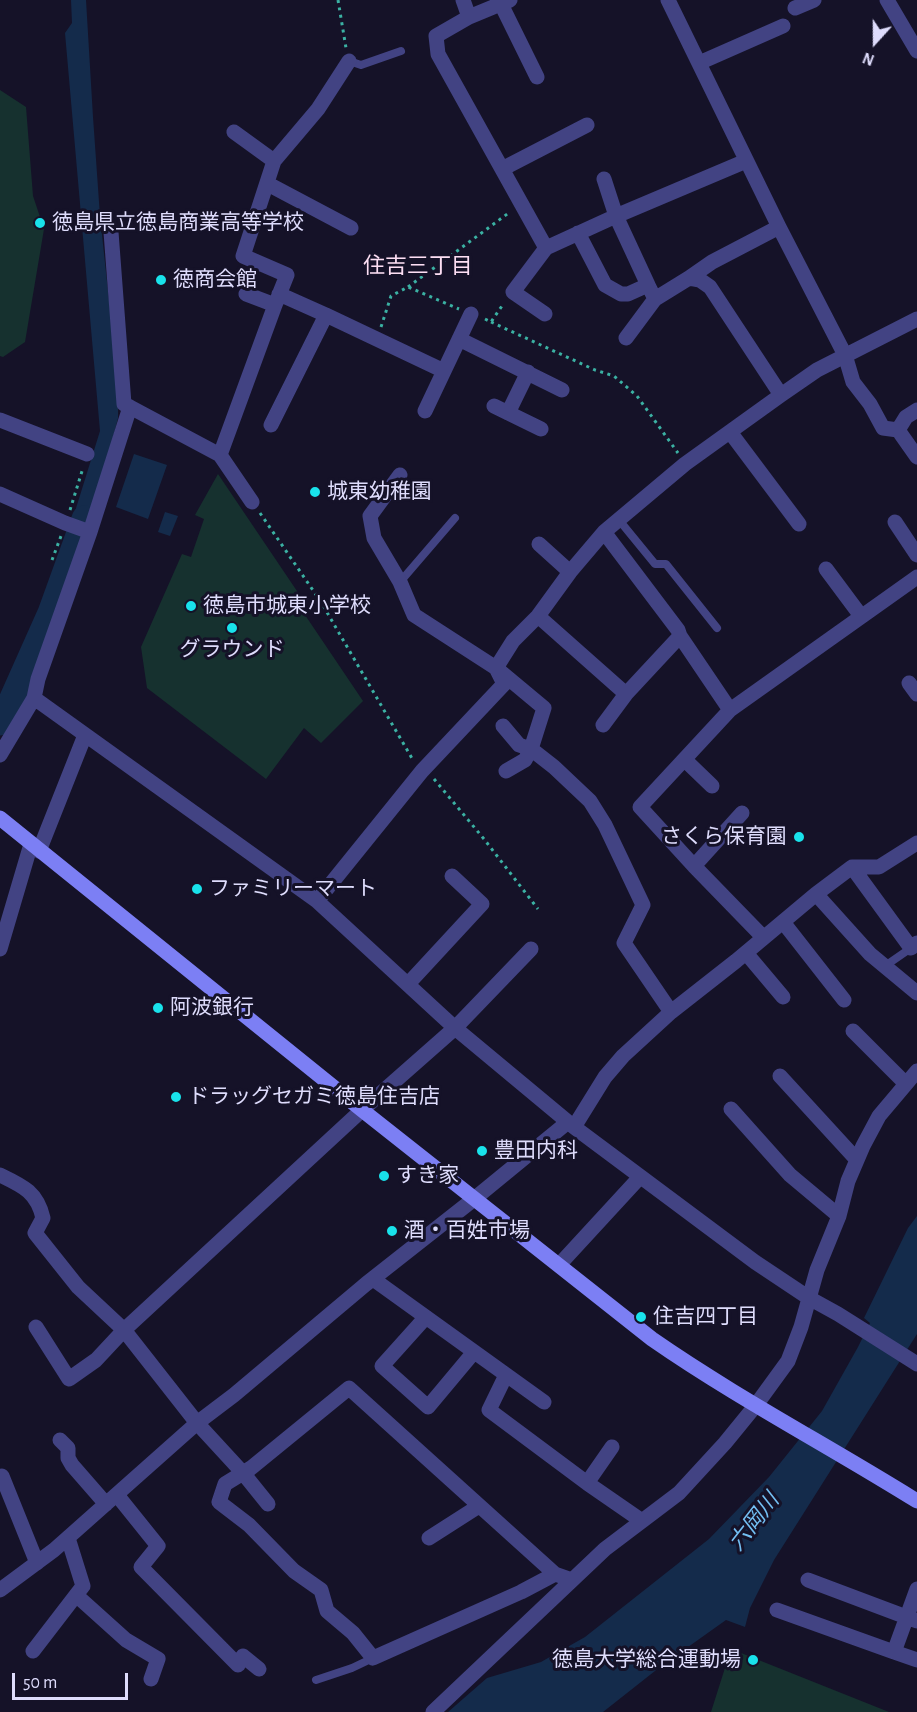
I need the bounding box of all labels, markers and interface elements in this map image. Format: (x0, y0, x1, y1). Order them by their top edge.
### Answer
north arrow (845, 12, 905, 72)
text: N (860, 49, 877, 68)
place label: 徳島県立徳島商業高等学校 (52, 210, 304, 236)
marker: 徳島県立徳島商業高等学校 (33, 216, 47, 230)
district label: 住吉三丁目 (363, 253, 473, 279)
place label: 徳商会館 (173, 267, 257, 293)
marker: 徳商会館 (154, 273, 168, 287)
place label: 城東幼稚園 (327, 479, 432, 505)
marker: 城東幼稚園 (308, 485, 322, 499)
place label: 徳島市城東小学校 (203, 593, 371, 619)
marker: 徳島市城東小学校 (184, 599, 198, 613)
marker: グラウンド (225, 621, 239, 635)
place label: グラウンド (180, 637, 284, 663)
place label: さくら保育園 (661, 824, 787, 850)
marker: さくら保育園 (792, 830, 806, 844)
place label: ファミリーマート (209, 876, 377, 902)
marker: ファミリーマート (190, 882, 204, 896)
place label: 阿波銀行 (170, 995, 254, 1021)
marker: 阿波銀行 (151, 1001, 165, 1015)
place label: ドラッグセガミ徳島住吉店 (188, 1084, 440, 1110)
marker: ドラッグセガミ徳島住吉店 (169, 1090, 183, 1104)
place label: 豊田内科 (494, 1138, 578, 1164)
marker: 豊田内科 (475, 1144, 489, 1158)
place label: すき家 (396, 1163, 459, 1189)
marker: すき家 (377, 1169, 391, 1183)
place label: 酒・百姓市場 (404, 1218, 530, 1244)
marker: 酒・百姓市場 (385, 1224, 399, 1238)
place label: 住吉四丁目 (653, 1304, 758, 1330)
marker: 住吉四丁目 (634, 1310, 648, 1324)
water label: 六岡川 (723, 1488, 785, 1556)
place label: 徳島大学総合運動場 (552, 1647, 741, 1673)
marker: 徳島大学総合運動場 (746, 1653, 760, 1667)
scale bar (15, 1661, 130, 1699)
text: 50 m (23, 1674, 57, 1692)

